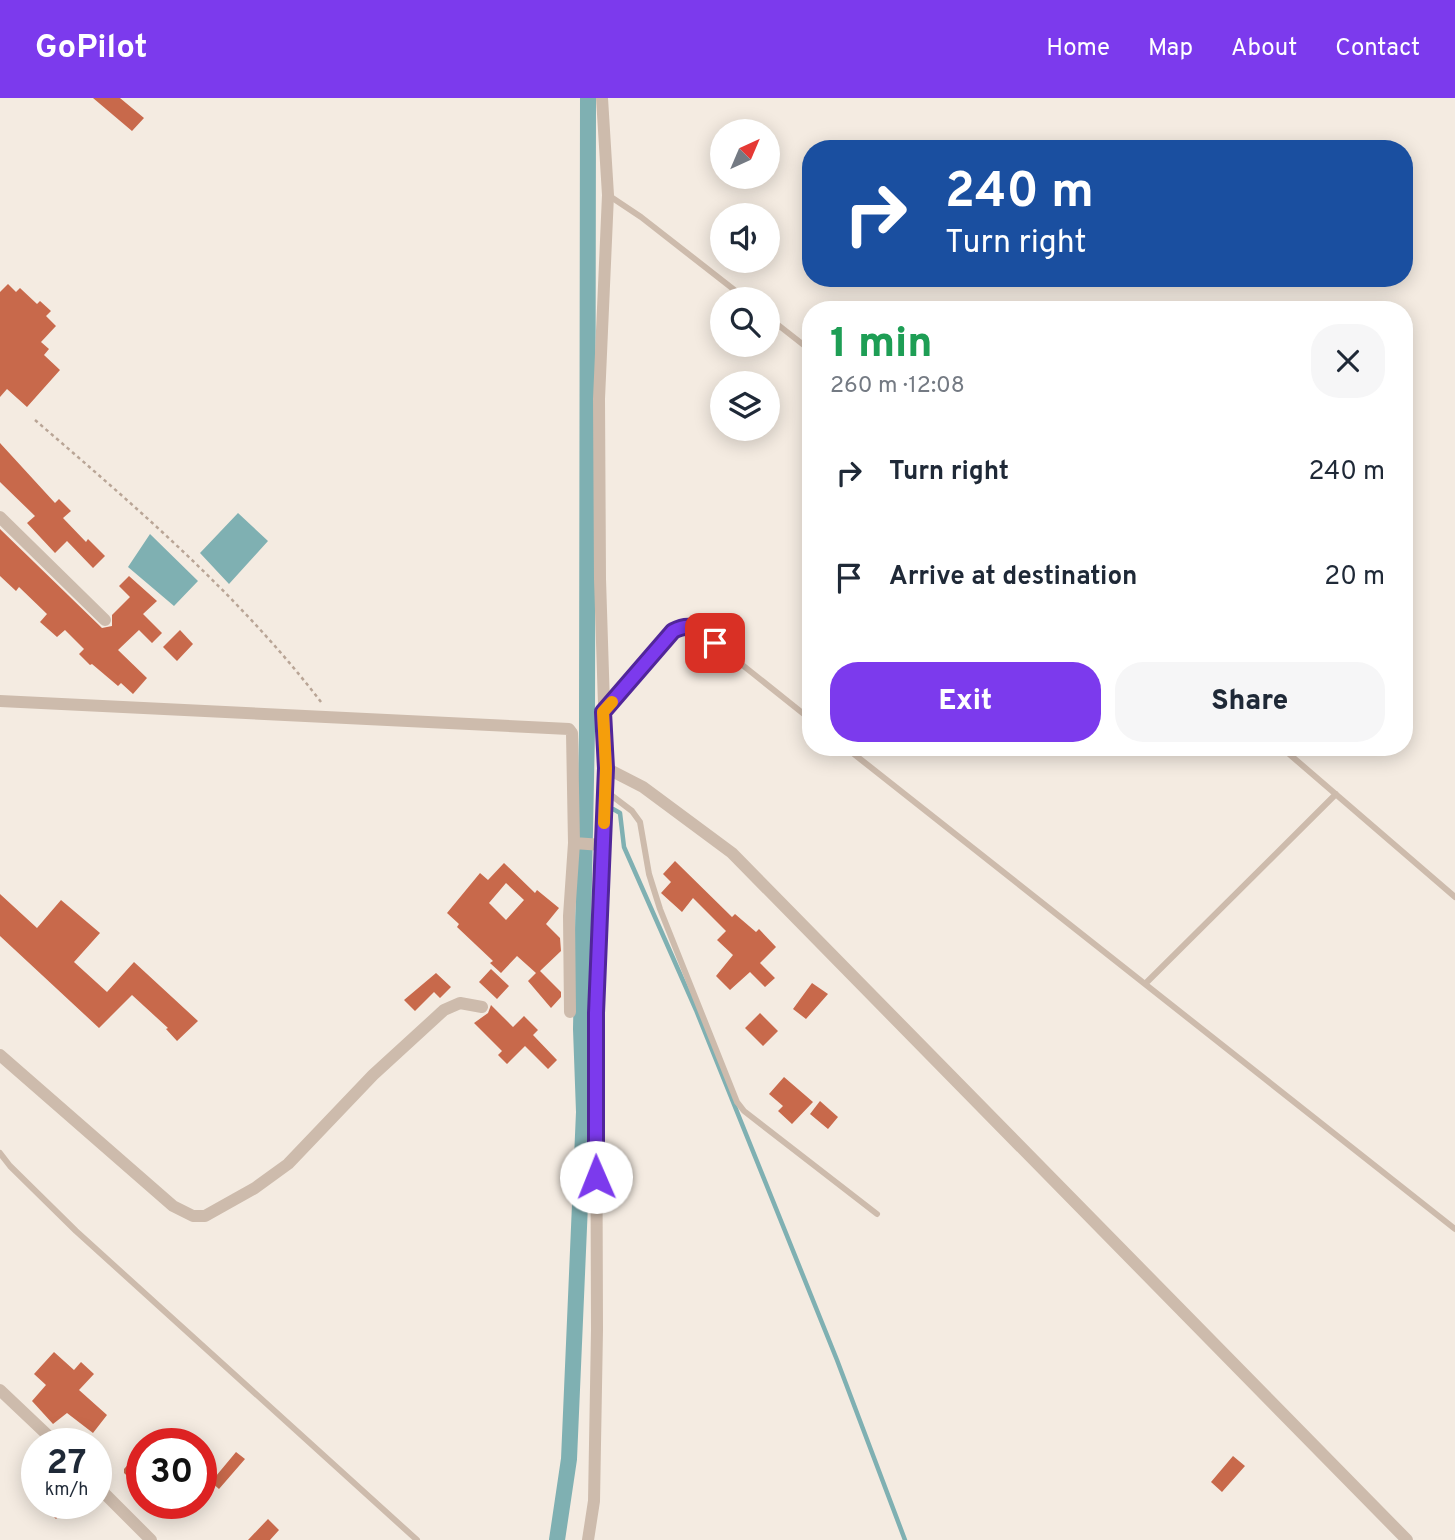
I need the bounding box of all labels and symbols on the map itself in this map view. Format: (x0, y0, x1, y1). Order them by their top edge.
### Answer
north arrow (710, 119, 780, 189)
pin (685, 613, 745, 673)
position arrow (559, 1140, 633, 1214)
speed limit sign: 30 (126, 1428, 217, 1519)

